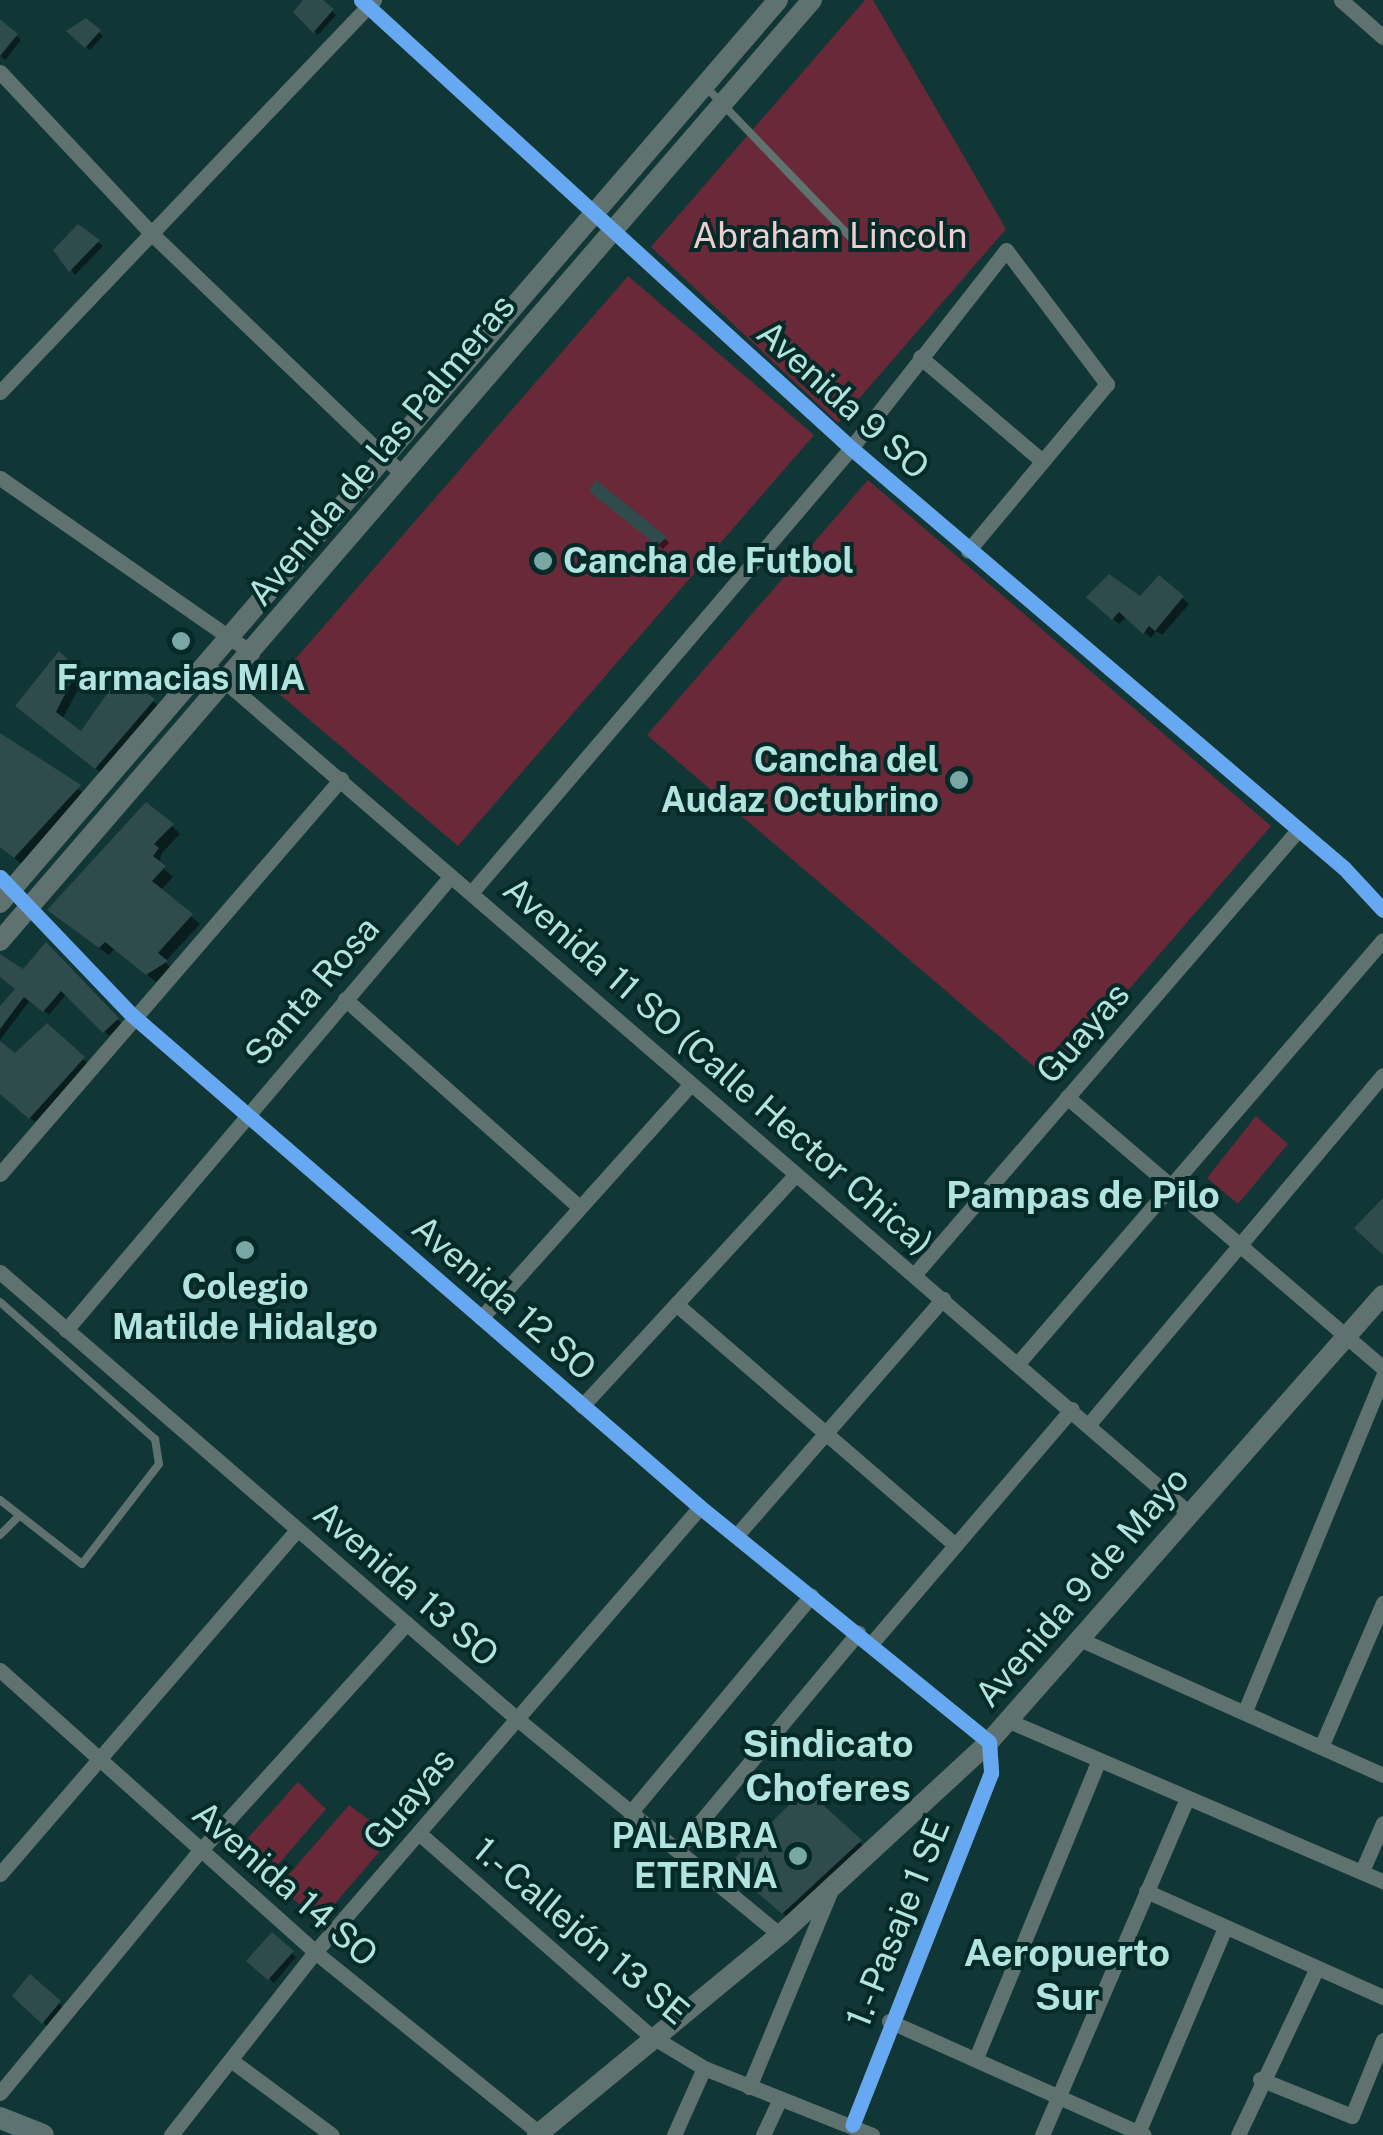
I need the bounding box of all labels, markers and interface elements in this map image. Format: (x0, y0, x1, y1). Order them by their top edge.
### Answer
park label: Abraham Lincoln (692, 215, 968, 257)
street label: Avenida de las Palmeras (238, 285, 524, 615)
street label: Avenida 9 SO (749, 312, 937, 488)
place label: Cancha de Futbol (563, 540, 854, 582)
marker: Cancha de Futbol (532, 550, 554, 572)
marker: Farmacias MIA (170, 630, 192, 652)
place label: Farmacias MIA (56, 657, 306, 699)
place label: Cancha del Audaz Octubrino (661, 739, 939, 821)
marker: Cancha del Audaz Octubrino (948, 769, 970, 791)
street label: Avenida 11 SO (Calle Hector Chica) (495, 868, 941, 1264)
street label: Santa Rosa (236, 908, 388, 1074)
street label: Guayas (1028, 974, 1138, 1092)
district label: Pampas de Pilo (946, 1172, 1220, 1218)
street label: Avenida 12 SO (404, 1207, 604, 1389)
marker: Colegio Matilde Hidalgo (234, 1239, 256, 1261)
place label: Colegio Matilde Hidalgo (112, 1266, 378, 1348)
street label: Avenida 9 de Mayo (966, 1458, 1198, 1716)
street label: Avenida 13 SO (305, 1492, 507, 1676)
district label: Sindicato Choferes (742, 1721, 914, 1810)
street label: Guayas (354, 1740, 464, 1858)
street label: Avenida 14 SO (184, 1792, 386, 1976)
street label: 1.- Pasaje 1 SE (836, 1810, 960, 2036)
place label: PALABRA ETERNA (612, 1815, 778, 1897)
street label: 1.- Callejón 13 SE (462, 1827, 700, 2035)
marker: PALABRA ETERNA (787, 1845, 809, 1867)
district label: Aeropuerto Sur (964, 1930, 1170, 2020)

